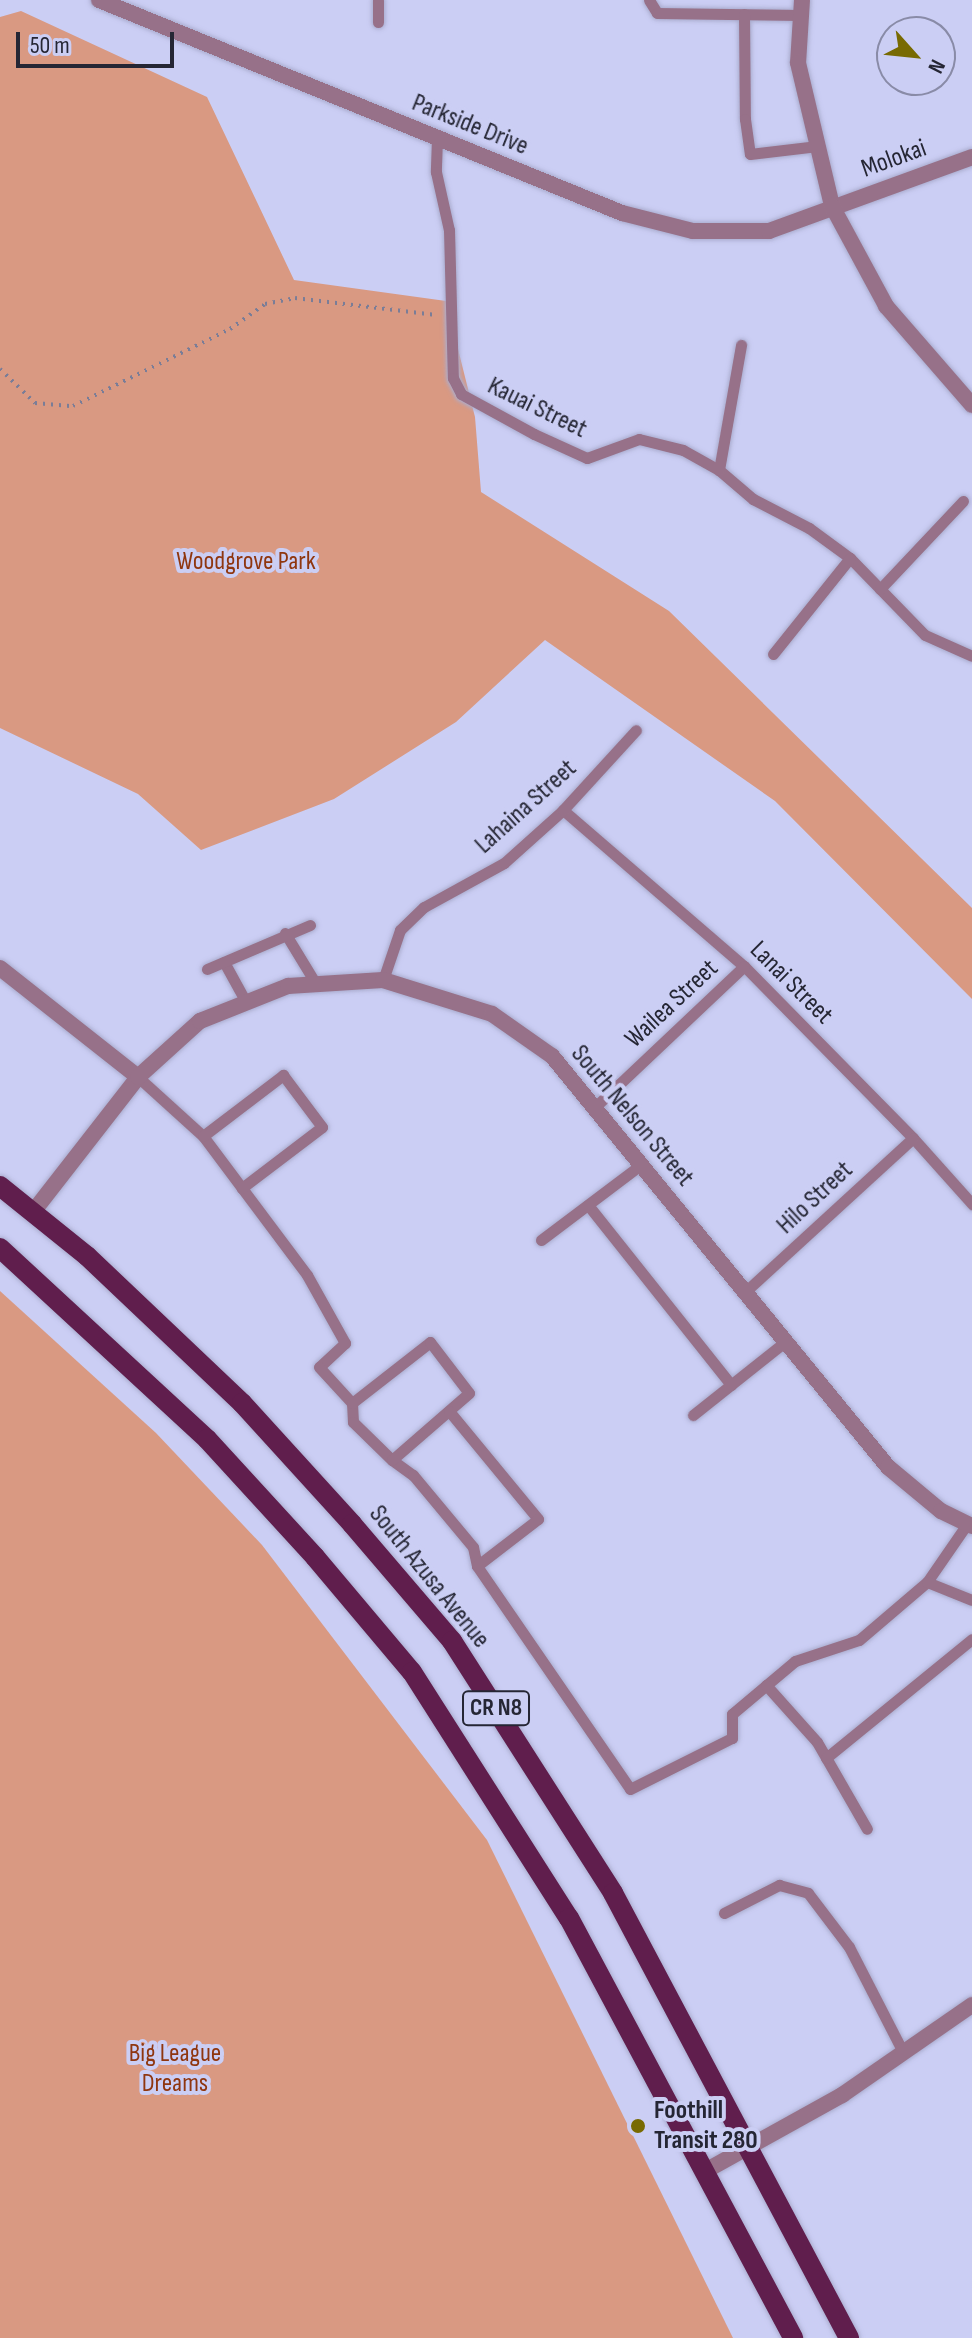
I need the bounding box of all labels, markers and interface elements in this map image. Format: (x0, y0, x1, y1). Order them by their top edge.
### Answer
scale bar (20, 16, 178, 66)
north arrow (876, 16, 956, 96)
text: 50 m (30, 31, 70, 60)
text: N (921, 55, 951, 78)
street label: Parkside Drive (407, 88, 533, 162)
street label: Molokai (857, 133, 931, 185)
street label: Kauai Street (482, 371, 592, 445)
park label: Woodgrove Park (176, 546, 316, 578)
street label: Lahaina Street (469, 753, 583, 861)
street label: Lanai Street (743, 935, 839, 1031)
street label: Wailea Street (619, 953, 725, 1055)
street label: South Nelson Street (564, 1039, 700, 1193)
street label: Hilo Street (770, 1155, 860, 1241)
street label: South Azusa Avenue (362, 1499, 496, 1655)
road number: CR N8 (462, 1688, 530, 1728)
park label: Big League Dreams (129, 2038, 221, 2100)
place label: Foothill Transit 280 (654, 2095, 758, 2156)
marker: Foothill Transit 280 (629, 2117, 647, 2135)

